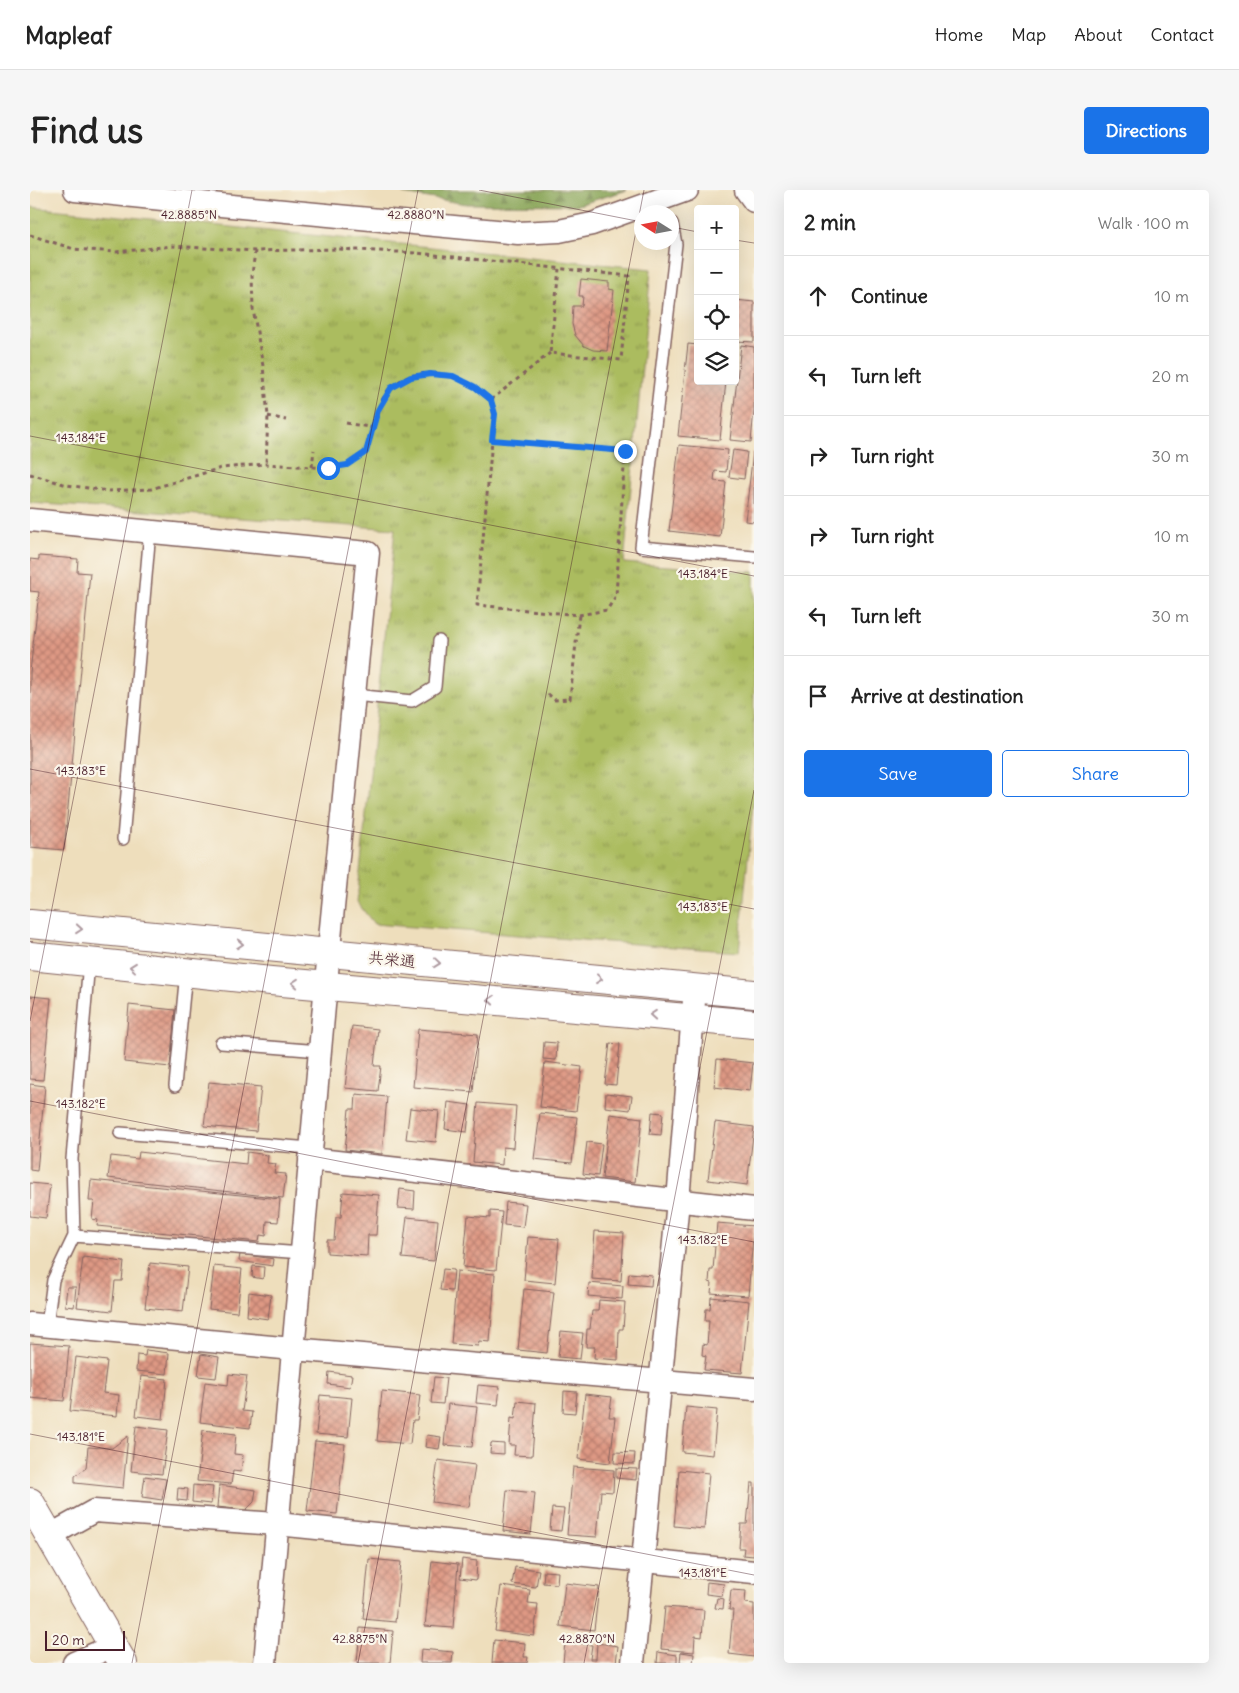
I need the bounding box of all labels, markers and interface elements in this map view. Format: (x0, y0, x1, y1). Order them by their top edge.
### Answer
text: Mapleaf (25, 20, 112, 50)
text: Home (935, 23, 983, 46)
text: Map (1011, 23, 1046, 46)
text: About (1074, 23, 1122, 46)
text: Contact (1150, 23, 1214, 46)
button: Directions (1084, 107, 1209, 154)
text: Find us (30, 108, 143, 152)
north arrow (634, 205, 679, 250)
map controls (694, 205, 739, 385)
button: + (694, 205, 739, 250)
text: 42.8885°N (161, 207, 217, 222)
text: 42.8880°N (388, 207, 444, 222)
text: 2 min (804, 209, 856, 236)
text: Walk · 100 m (1098, 213, 1189, 233)
button: − (694, 250, 739, 295)
icon: ahead (804, 282, 832, 310)
text: Continue (851, 284, 928, 308)
text: 10 m (1154, 286, 1189, 306)
button: locate (694, 295, 739, 340)
button: layers (694, 340, 739, 385)
icon: left (804, 362, 832, 390)
text: Turn left (851, 364, 921, 388)
text: 20 m (1152, 366, 1189, 386)
text: 143.184°E (56, 430, 106, 445)
route end (614, 440, 637, 463)
icon: right (804, 442, 832, 470)
text: Turn right (851, 444, 934, 468)
text: 30 m (1152, 446, 1189, 466)
route start (317, 457, 340, 480)
icon: right (804, 522, 832, 550)
text: Turn right (851, 524, 934, 548)
text: 10 m (1154, 526, 1189, 546)
text: 143.184°E (678, 566, 728, 581)
icon: left (804, 602, 832, 630)
text: Turn left (851, 604, 921, 628)
text: 30 m (1152, 606, 1189, 626)
icon: arrive (804, 682, 832, 710)
text: Arrive at destination (851, 684, 1024, 708)
button: Save (804, 750, 992, 797)
button: Share (1002, 750, 1189, 797)
text: 143.183°E (56, 763, 106, 778)
text: 143.183°E (678, 899, 728, 914)
one-way arrow (75, 923, 83, 934)
one-way arrow (237, 938, 245, 949)
street label: 共栄通 (367, 947, 417, 971)
one-way arrow (433, 957, 441, 968)
one-way arrow (129, 961, 137, 972)
one-way arrow (595, 973, 603, 984)
one-way arrow (290, 977, 298, 988)
one-way arrow (487, 995, 495, 1006)
one-way arrow (649, 1009, 657, 1020)
text: 143.182°E (56, 1096, 106, 1111)
text: 143.182°E (678, 1232, 728, 1247)
text: 143.181°E (57, 1429, 105, 1444)
text: 143.181°E (679, 1565, 727, 1580)
scale bar (45, 1628, 125, 1651)
text: 20 m (52, 1631, 85, 1649)
text: 42.8875°N (333, 1631, 387, 1646)
text: 42.8870°N (559, 1631, 615, 1646)

